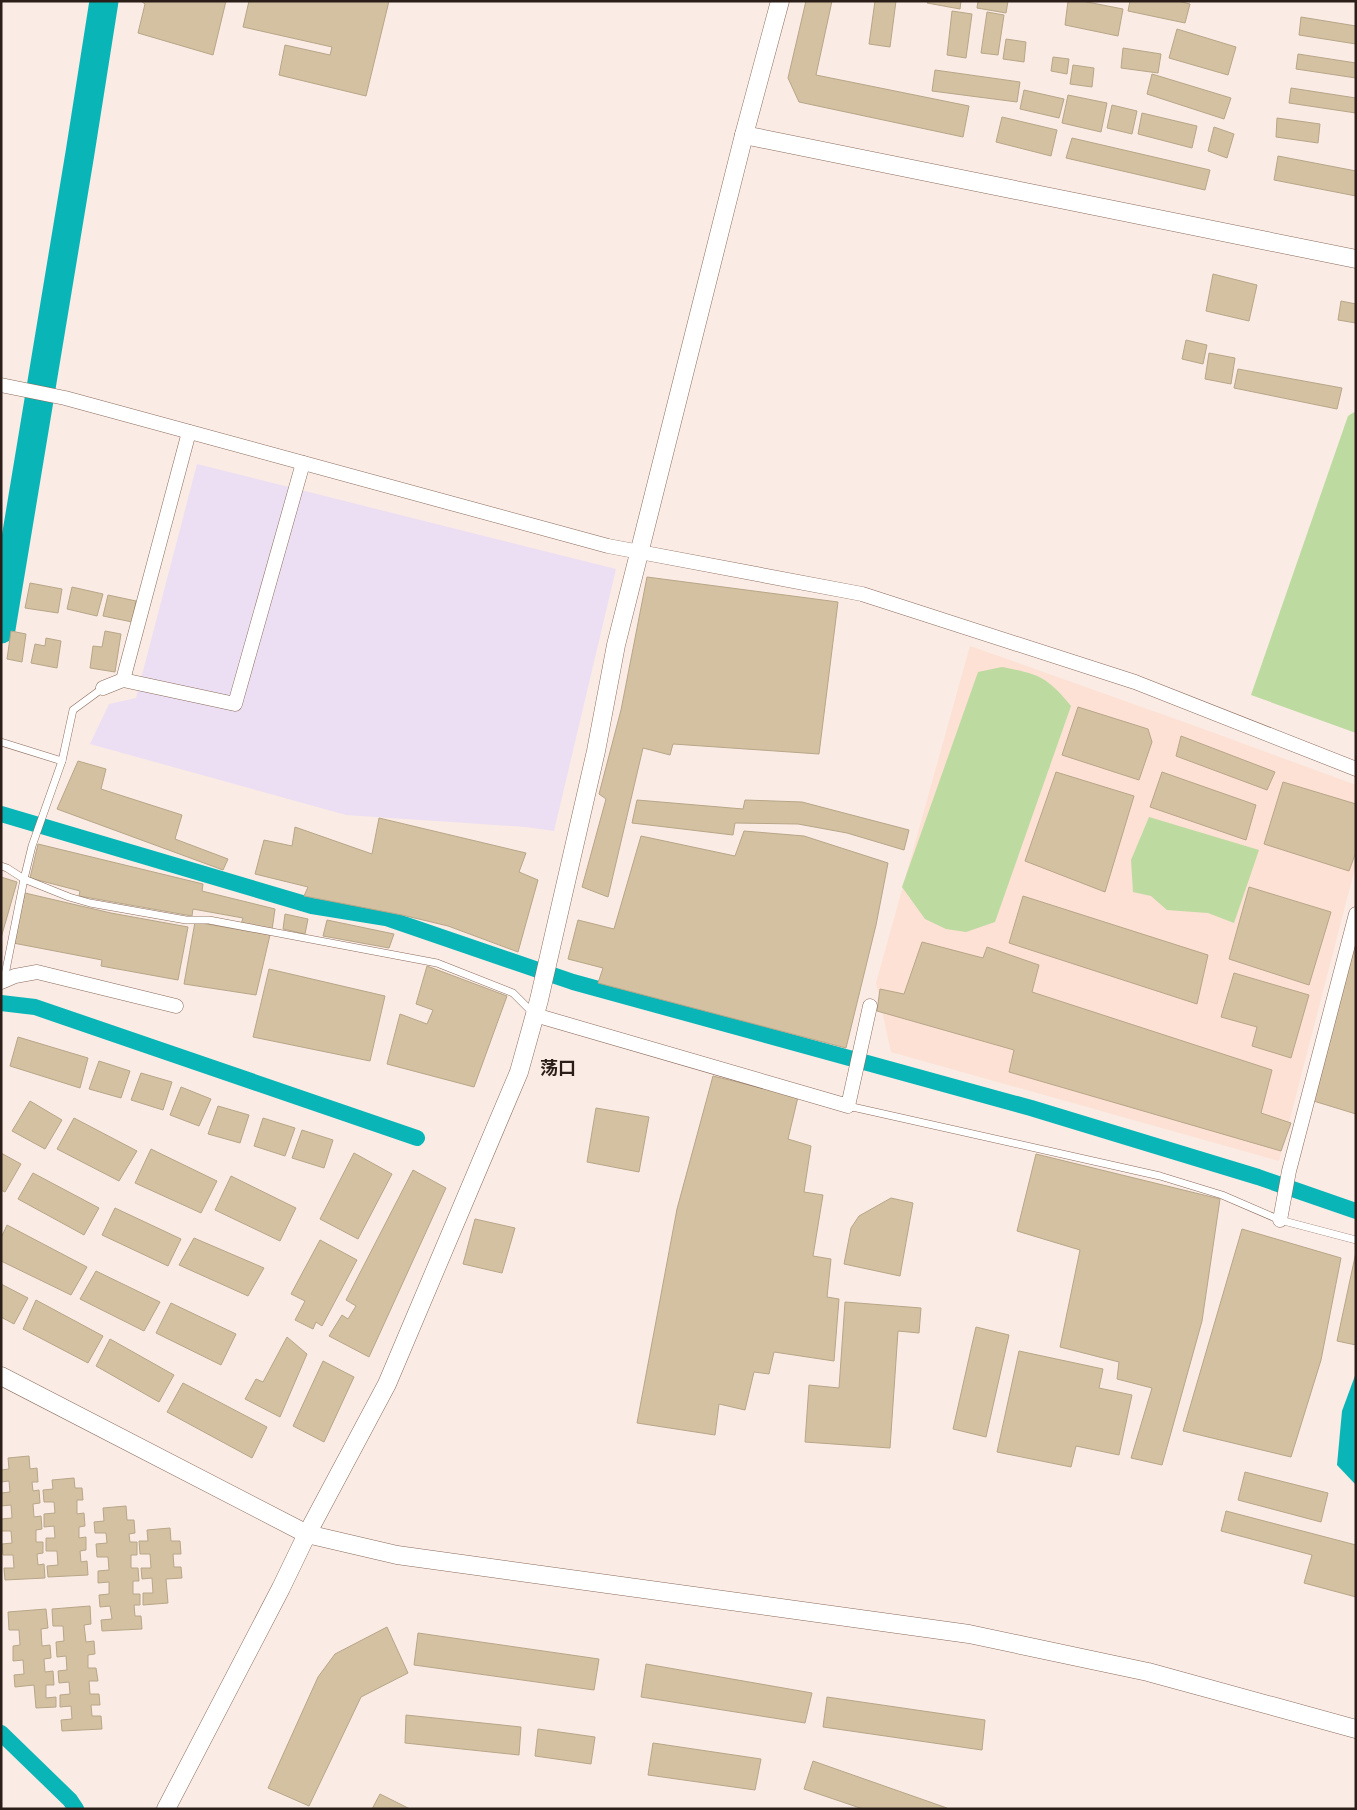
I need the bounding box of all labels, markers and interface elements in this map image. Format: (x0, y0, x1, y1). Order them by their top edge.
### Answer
district label: 荡口 (540, 1057, 576, 1079)

